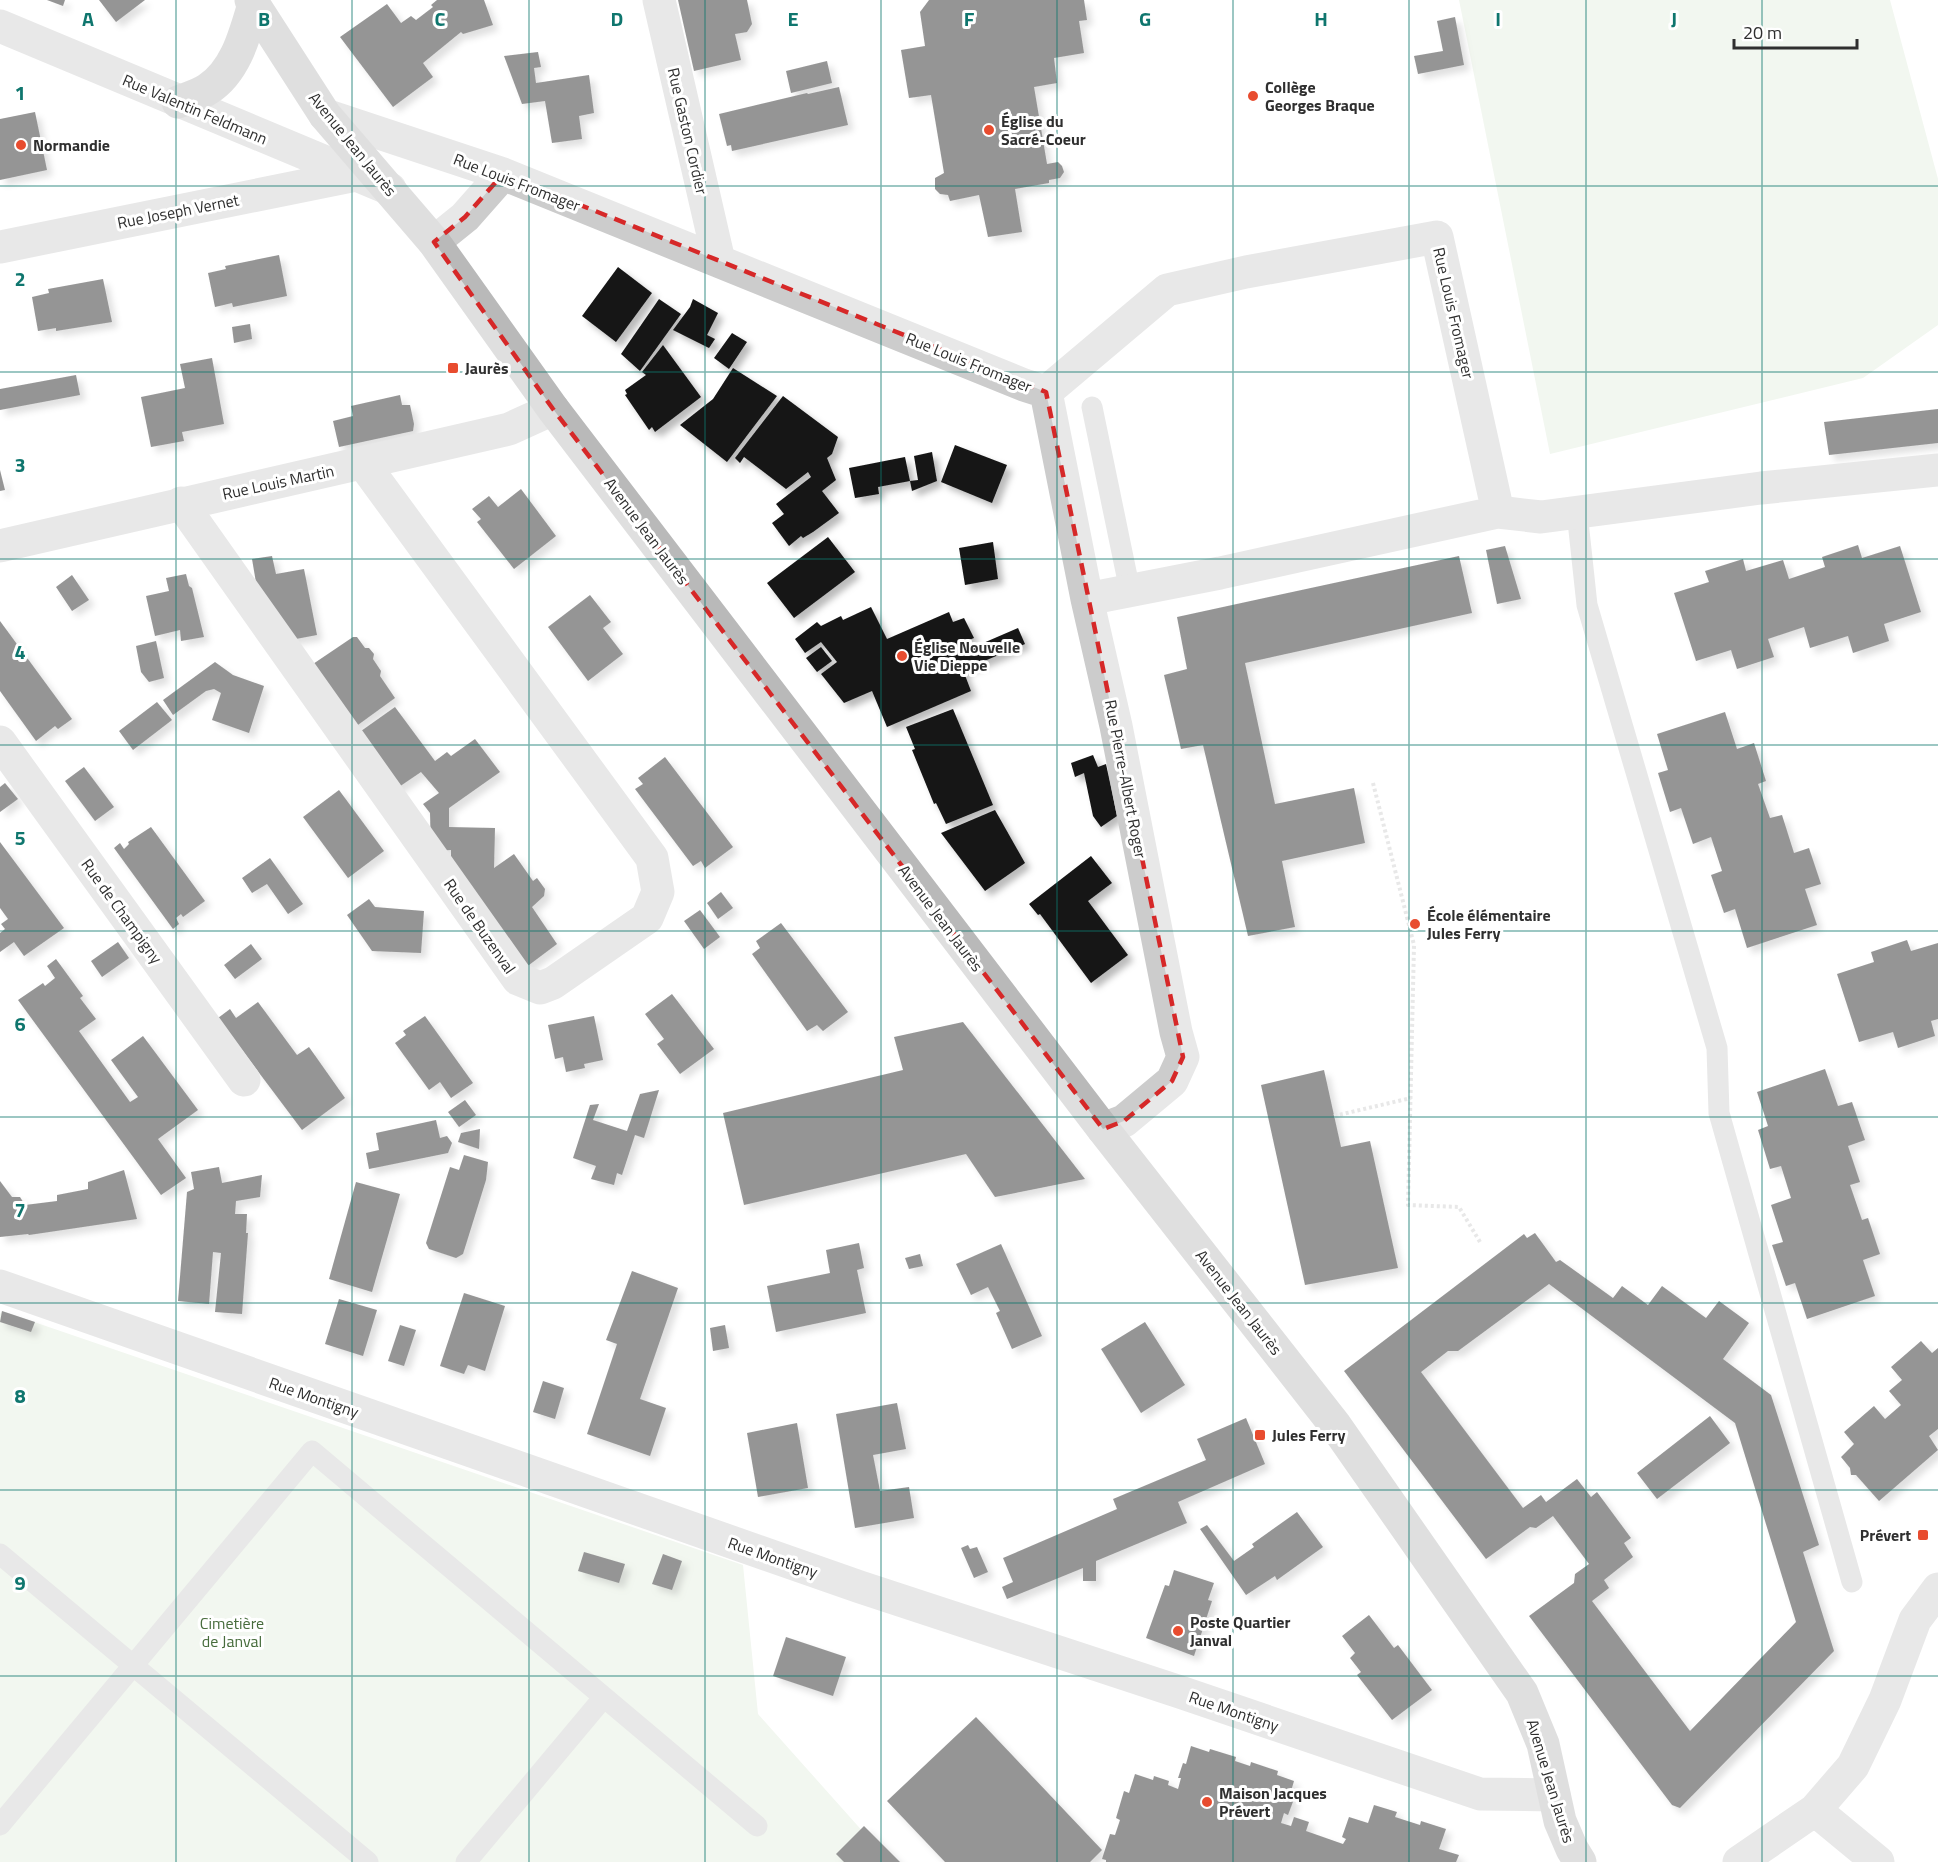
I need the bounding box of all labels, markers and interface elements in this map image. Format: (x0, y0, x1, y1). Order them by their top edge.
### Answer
text: A (82, 3, 94, 34)
text: B (258, 3, 270, 34)
text: C (435, 3, 446, 34)
text: D (611, 3, 623, 34)
text: E (787, 3, 799, 34)
text: F (964, 3, 975, 34)
text: G (1139, 3, 1151, 34)
text: H (1314, 3, 1328, 34)
text: I (1495, 3, 1501, 34)
text: J (1671, 3, 1677, 34)
scale bar (1734, 12, 1857, 50)
text: 20 m (1743, 19, 1782, 46)
street label: Rue Gaston Cordier (662, 65, 714, 197)
street label: Rue Valentin Feldmann (119, 68, 271, 150)
place label: Collège Georges Braque (1265, 75, 1375, 117)
text: 1 (14, 77, 26, 108)
street label: Avenue Jean Jaurès (303, 87, 403, 201)
marker: Collège Georges Braque (1246, 89, 1260, 103)
place label: Église du Sacré-Coeur (1001, 109, 1086, 151)
marker: Église du Sacré-Coeur (982, 123, 996, 137)
place label: Normandie (33, 133, 110, 157)
marker: Normandie (14, 138, 28, 152)
street label: Rue Louis Fromager (450, 147, 584, 217)
street label: Rue Joseph Vernet (115, 187, 241, 235)
street label: Rue Louis Fromager (1427, 245, 1481, 381)
text: 2 (14, 263, 26, 294)
street label: Rue Louis Fromager (902, 326, 1036, 398)
place label: Jaurès (465, 356, 509, 380)
marker: Jaurès (446, 361, 460, 375)
text: 3 (14, 449, 26, 480)
street label: Rue Louis Martin (220, 458, 336, 506)
street label: Avenue Jean Jaurès (599, 473, 695, 589)
place label: Église Nouvelle Vie Dieppe (914, 635, 1020, 677)
text: 4 (14, 636, 26, 667)
marker: Église Nouvelle Vie Dieppe (895, 649, 909, 663)
street label: Rue Pierre-Albert Roger (1099, 698, 1153, 861)
text: 5 (14, 822, 26, 853)
street label: Rue de Champigny (76, 853, 169, 969)
street label: Avenue Jean Jaurès (893, 860, 989, 976)
street label: Rue de Buzenval (438, 873, 522, 979)
place label: École élémentaire Jules Ferry (1427, 903, 1551, 945)
marker: École élémentaire Jules Ferry (1408, 917, 1422, 931)
text: 6 (14, 1008, 26, 1039)
text: 7 (14, 1194, 26, 1225)
street label: Avenue Jean Jaurès (1190, 1244, 1288, 1360)
street label: Rue Montigny (266, 1370, 363, 1424)
text: 8 (14, 1380, 26, 1411)
place label: Jules Ferry (1272, 1423, 1346, 1447)
marker: Jules Ferry (1253, 1428, 1267, 1442)
place label: Prévert (1860, 1523, 1911, 1547)
marker: Prévert (1916, 1528, 1930, 1542)
street label: Rue Montigny (725, 1530, 822, 1584)
text: 9 (14, 1567, 26, 1598)
place label: Poste Quartier Janval (1190, 1610, 1291, 1652)
park label: Cimetière de Janval (200, 1611, 264, 1653)
marker: Poste Quartier Janval (1171, 1624, 1185, 1638)
street label: Rue Montigny (1186, 1684, 1283, 1738)
street label: Avenue Jean Jaurès (1521, 1716, 1581, 1846)
place label: Maison Jacques Prévert (1219, 1781, 1327, 1823)
marker: Maison Jacques Prévert (1200, 1795, 1214, 1809)

